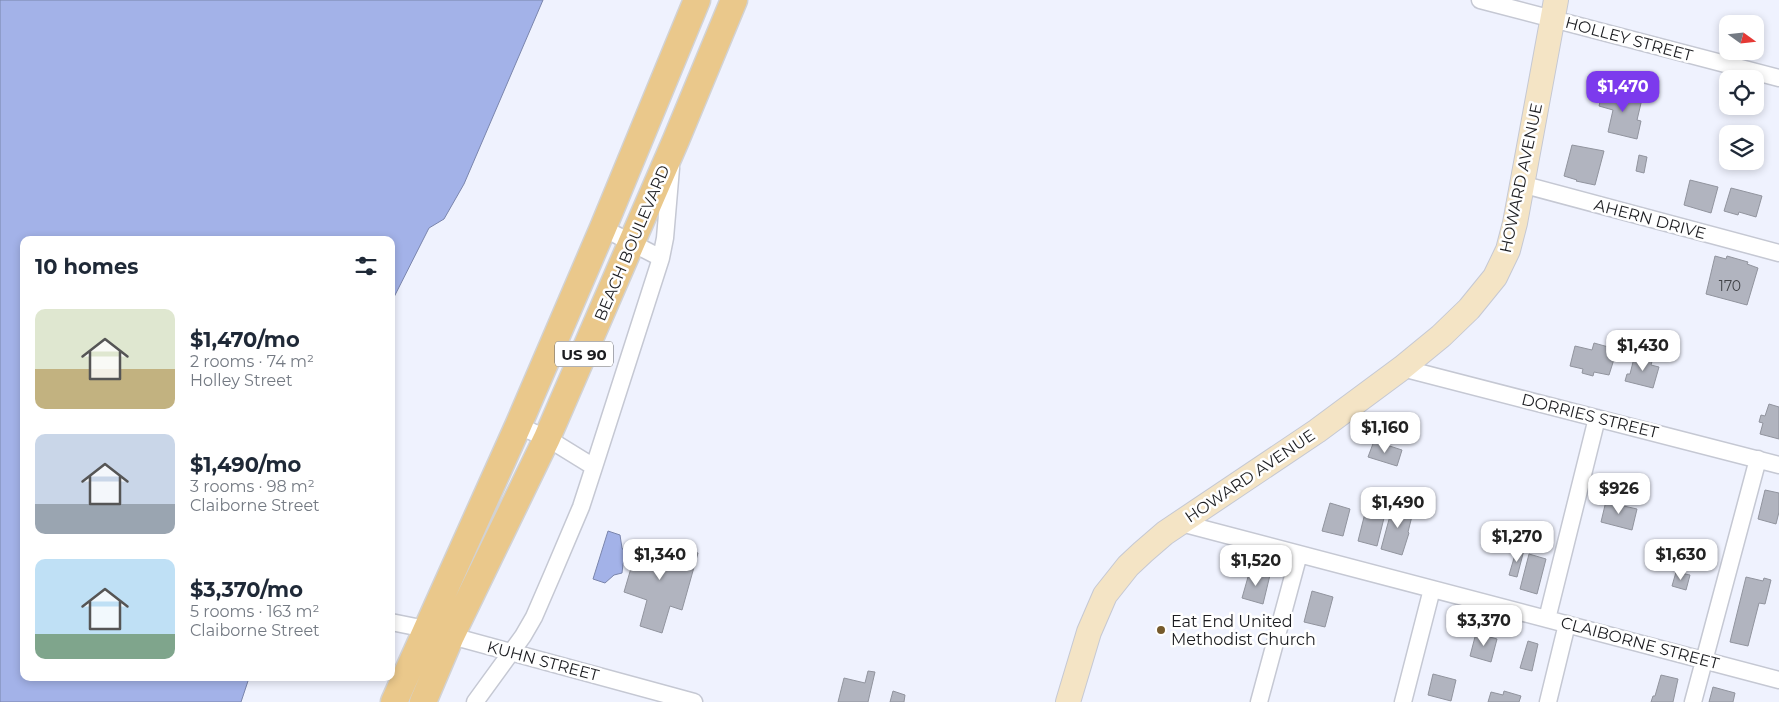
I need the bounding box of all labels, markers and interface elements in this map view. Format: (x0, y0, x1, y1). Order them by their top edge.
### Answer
street label: HOLLEY STREET (1563, 13, 1696, 65)
north arrow (1719, 15, 1764, 60)
map controls (1719, 15, 1764, 170)
pin: $1,470 (1582, 70, 1664, 113)
button: locate (1719, 70, 1764, 115)
text: $1,470 (1597, 77, 1649, 96)
street label: HOWARD AVENUE (1496, 101, 1546, 255)
button: layers (1719, 125, 1764, 170)
street label: BEACH BOULEVARD (591, 162, 673, 324)
street label: AHERN DRIVE (1592, 195, 1708, 243)
icon: filters (352, 252, 380, 280)
text: 10 homes (35, 254, 138, 279)
house number: 170 (1719, 277, 1741, 295)
text: $1,470/mo (190, 327, 300, 352)
icon: home (75, 329, 135, 389)
pin: $1,430 (1602, 330, 1684, 372)
text: $1,430 (1617, 336, 1669, 355)
road number: US 90 (555, 342, 613, 366)
text: 2 rooms · 74 m² (190, 352, 314, 371)
text: Holley Street (190, 371, 292, 390)
street label: DORRIES STREET (1520, 390, 1661, 442)
pin: $1,160 (1344, 412, 1426, 454)
text: $1,160 (1361, 418, 1409, 437)
street label: HOWARD AVENUE (1181, 425, 1319, 527)
text: $1,490/mo (190, 452, 301, 477)
icon: home (75, 454, 135, 514)
pin: $926 (1589, 472, 1649, 515)
text: 3 rooms · 98 m² (190, 477, 315, 496)
text: $926 (1599, 479, 1639, 498)
pin: $1,490 (1357, 486, 1439, 529)
text: $1,490 (1372, 493, 1424, 512)
text: Claiborne Street (190, 496, 320, 515)
pin: $1,270 (1476, 520, 1558, 563)
text: $1,270 (1492, 527, 1542, 546)
pin: $1,340 (619, 538, 701, 581)
pin: $1,630 (1640, 538, 1722, 581)
pin: $1,520 (1215, 544, 1297, 587)
text: $1,340 (634, 545, 686, 564)
text: $1,630 (1656, 545, 1706, 564)
text: $1,520 (1231, 551, 1281, 570)
text: $3,370/mo (190, 577, 303, 602)
icon: home (75, 579, 135, 639)
text: 5 rooms · 163 m² (190, 602, 319, 621)
pin: $3,370 (1443, 604, 1525, 647)
text: $3,370 (1457, 611, 1511, 630)
place label: Eat End United Methodist Church (1171, 612, 1316, 649)
street label: CLAIBORNE STREET (1559, 613, 1722, 673)
text: Claiborne Street (190, 621, 320, 640)
marker: Eat End United Methodist Church (1155, 624, 1167, 636)
street label: KUHN STREET (485, 637, 602, 685)

